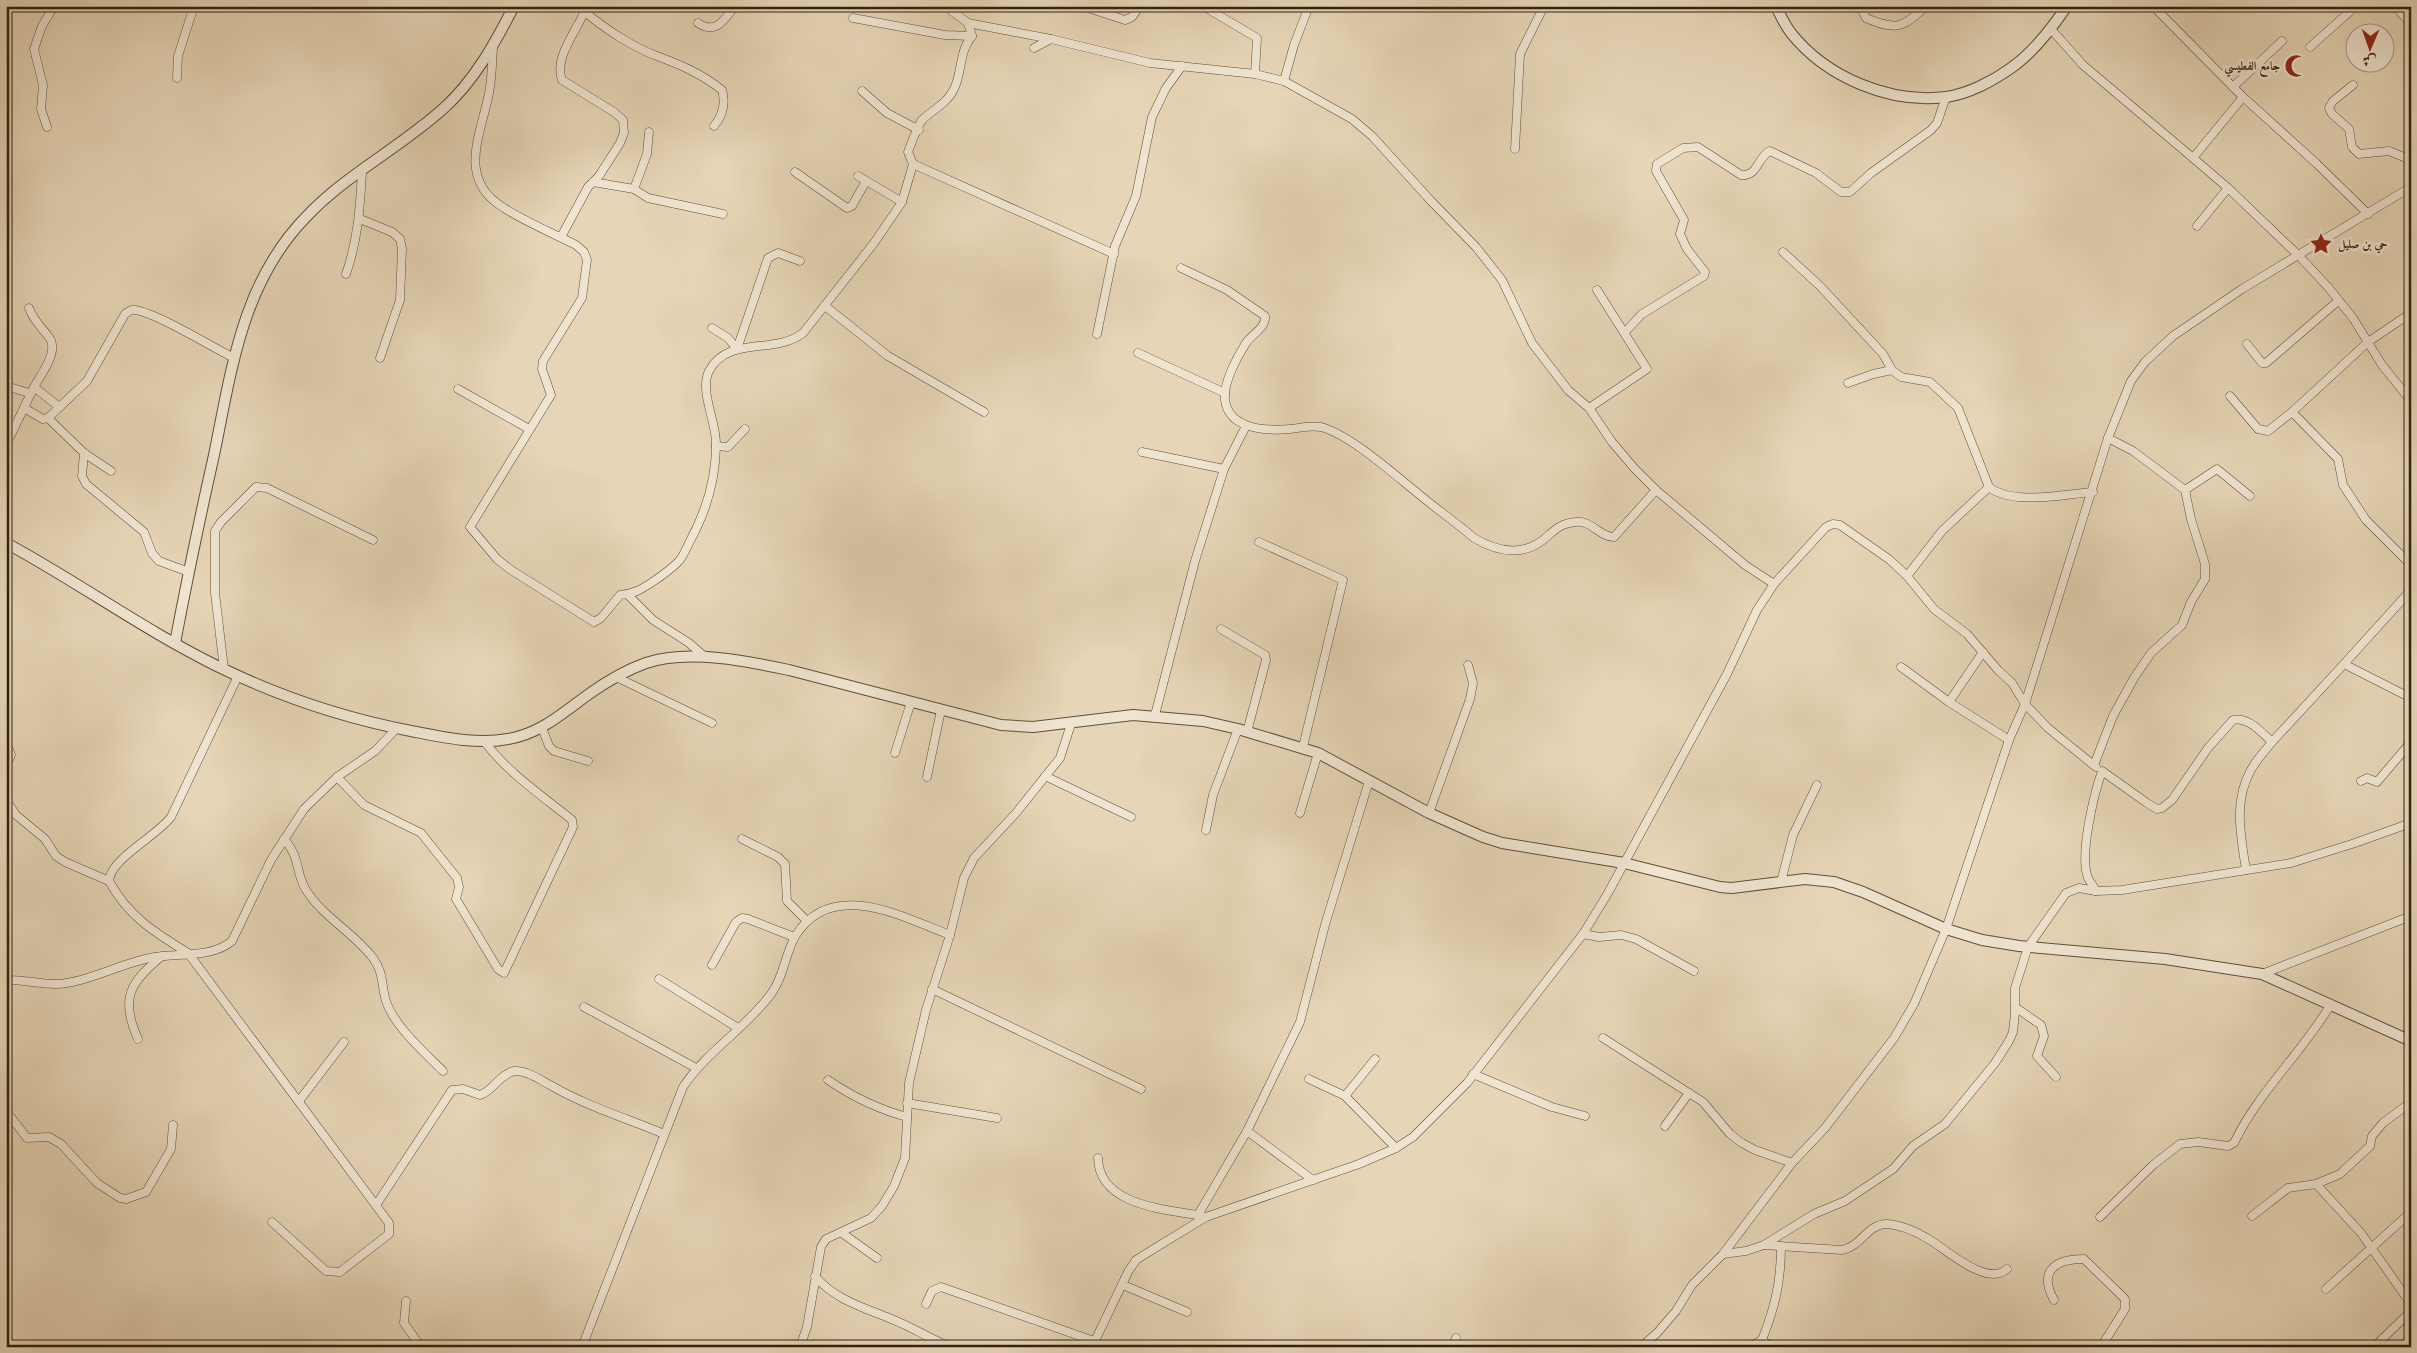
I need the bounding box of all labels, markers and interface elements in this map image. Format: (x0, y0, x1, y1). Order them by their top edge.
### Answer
north arrow (2344, 22, 2394, 72)
text: ش (2362, 52, 2377, 70)
mosque icon: جامع الفطيسي (2283, 53, 2309, 79)
place label: جامع الفطيسي (2224, 58, 2280, 78)
place icon: حي بن صليل (2308, 231, 2334, 257)
place label: حي بن صليل (2338, 236, 2388, 254)

